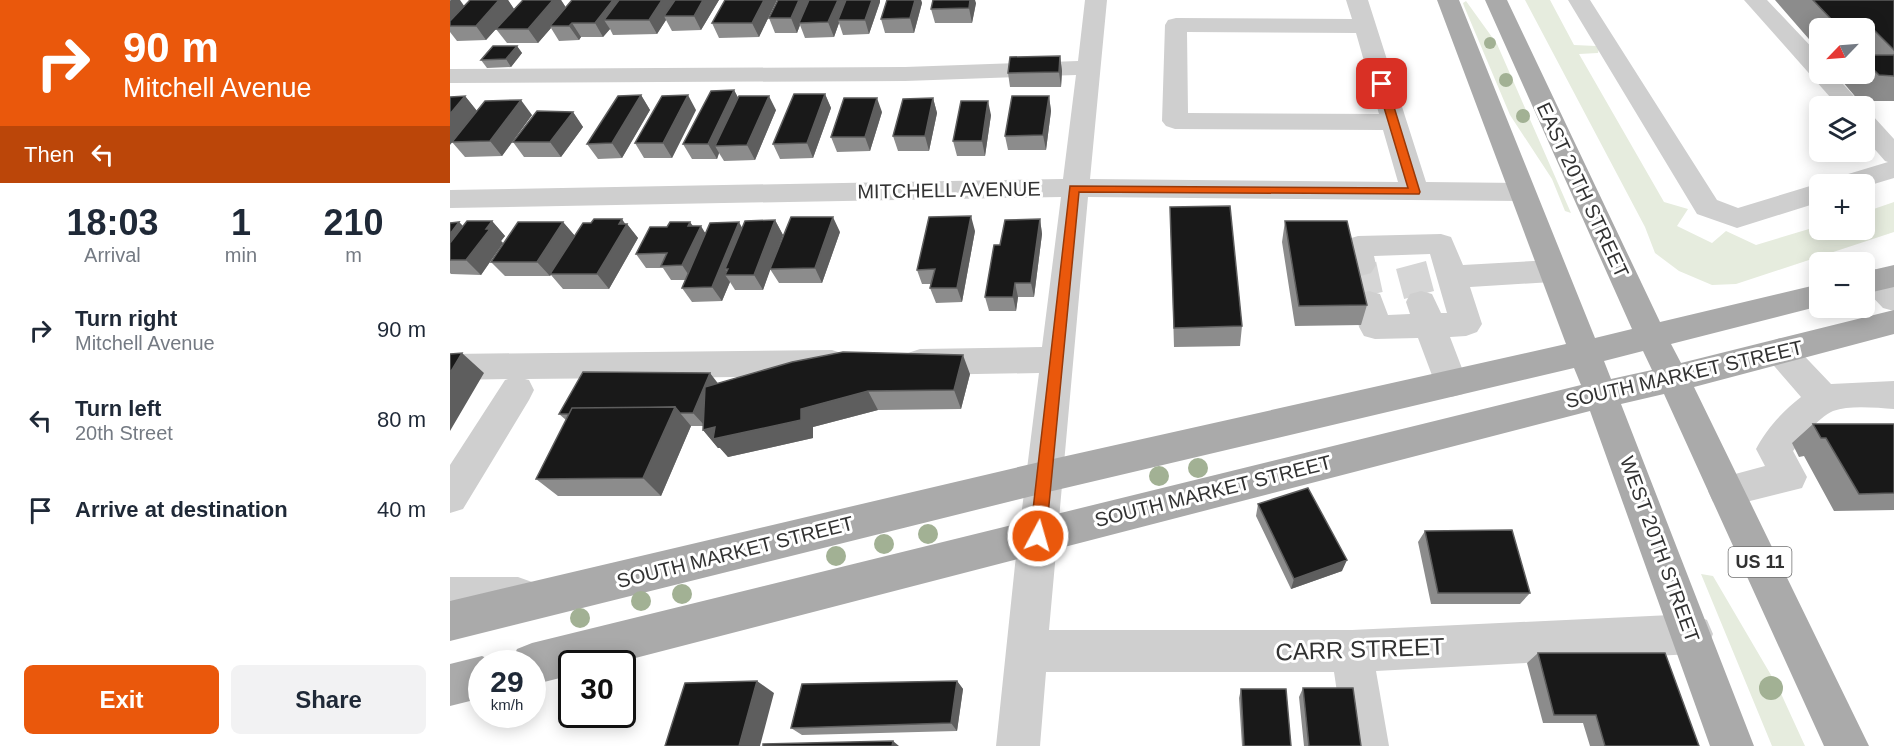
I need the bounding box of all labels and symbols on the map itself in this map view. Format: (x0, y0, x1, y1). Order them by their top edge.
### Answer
north arrow (1809, 18, 1875, 84)
pin (1356, 58, 1407, 109)
street label: EAST 20TH STREET (1533, 99, 1633, 281)
street label: MITCHELL AVENUE (857, 177, 1041, 203)
street label: SOUTH MARKET STREET (1563, 336, 1805, 412)
street label: SOUTH MARKET STREET (1092, 451, 1334, 531)
street label: WEST 20TH STREET (1616, 453, 1704, 645)
position arrow (1006, 504, 1070, 568)
street label: SOUTH MARKET STREET (614, 512, 856, 592)
road number: US 11 (1728, 547, 1792, 577)
street label: CARR STREET (1275, 633, 1445, 665)
speed limit sign: 30 (558, 650, 636, 728)

